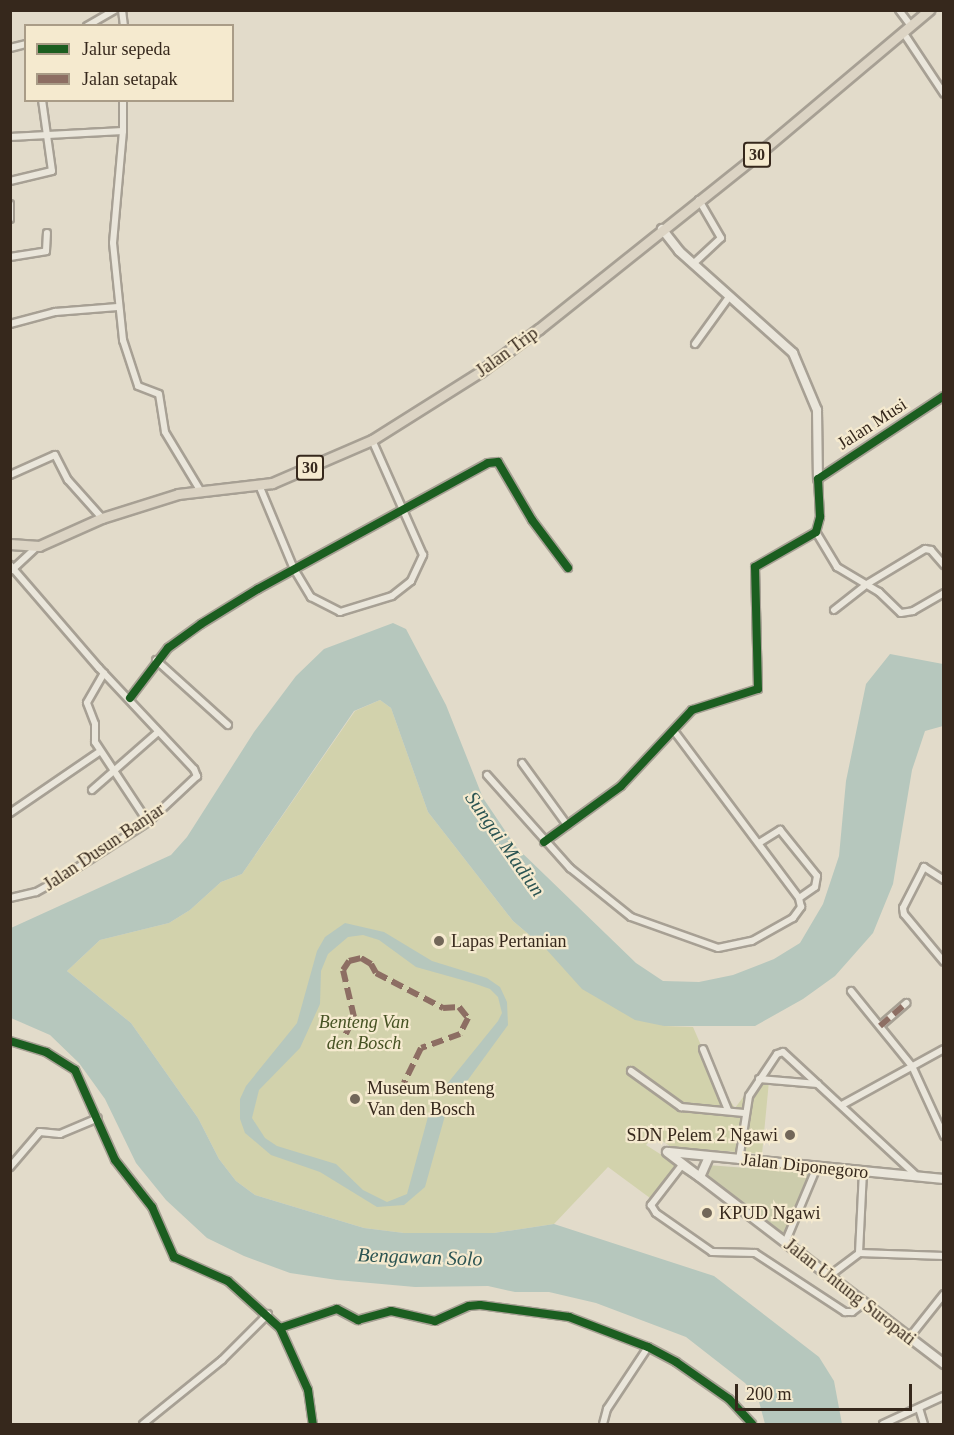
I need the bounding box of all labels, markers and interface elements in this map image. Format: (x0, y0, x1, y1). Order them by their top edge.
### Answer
legend (24, 24, 234, 102)
text: Jalur sepeda (82, 39, 170, 59)
text: Jalan setapak (82, 69, 177, 89)
road number: 30 (742, 142, 772, 168)
street label: Jalan Trip (472, 322, 542, 382)
street label: Jalan Musi (833, 394, 911, 454)
road number: 30 (295, 455, 325, 481)
water label: Sungai Madiun (460, 787, 550, 901)
street label: Jalan Dusun Banjar (40, 799, 168, 895)
place label: Lapas Pertanian (451, 930, 566, 952)
marker: Lapas Pertanian (432, 934, 446, 948)
park label: Benteng Van den Bosch (319, 1012, 409, 1054)
place label: Museum Benteng Van den Bosch (367, 1078, 494, 1120)
marker: Museum Benteng Van den Bosch (348, 1092, 362, 1106)
place label: SDN Pelem 2 Ngawi (627, 1124, 778, 1146)
marker: SDN Pelem 2 Ngawi (783, 1128, 797, 1142)
street label: Jalan Diponegoro (740, 1149, 870, 1183)
place label: KPUD Ngawi (719, 1202, 820, 1224)
marker: KPUD Ngawi (700, 1206, 714, 1220)
street label: Jalan Untung Suropati (780, 1234, 920, 1350)
water label: Bengawan Solo (357, 1243, 483, 1271)
scale bar (738, 1372, 915, 1410)
text: 200 m (746, 1384, 792, 1404)

